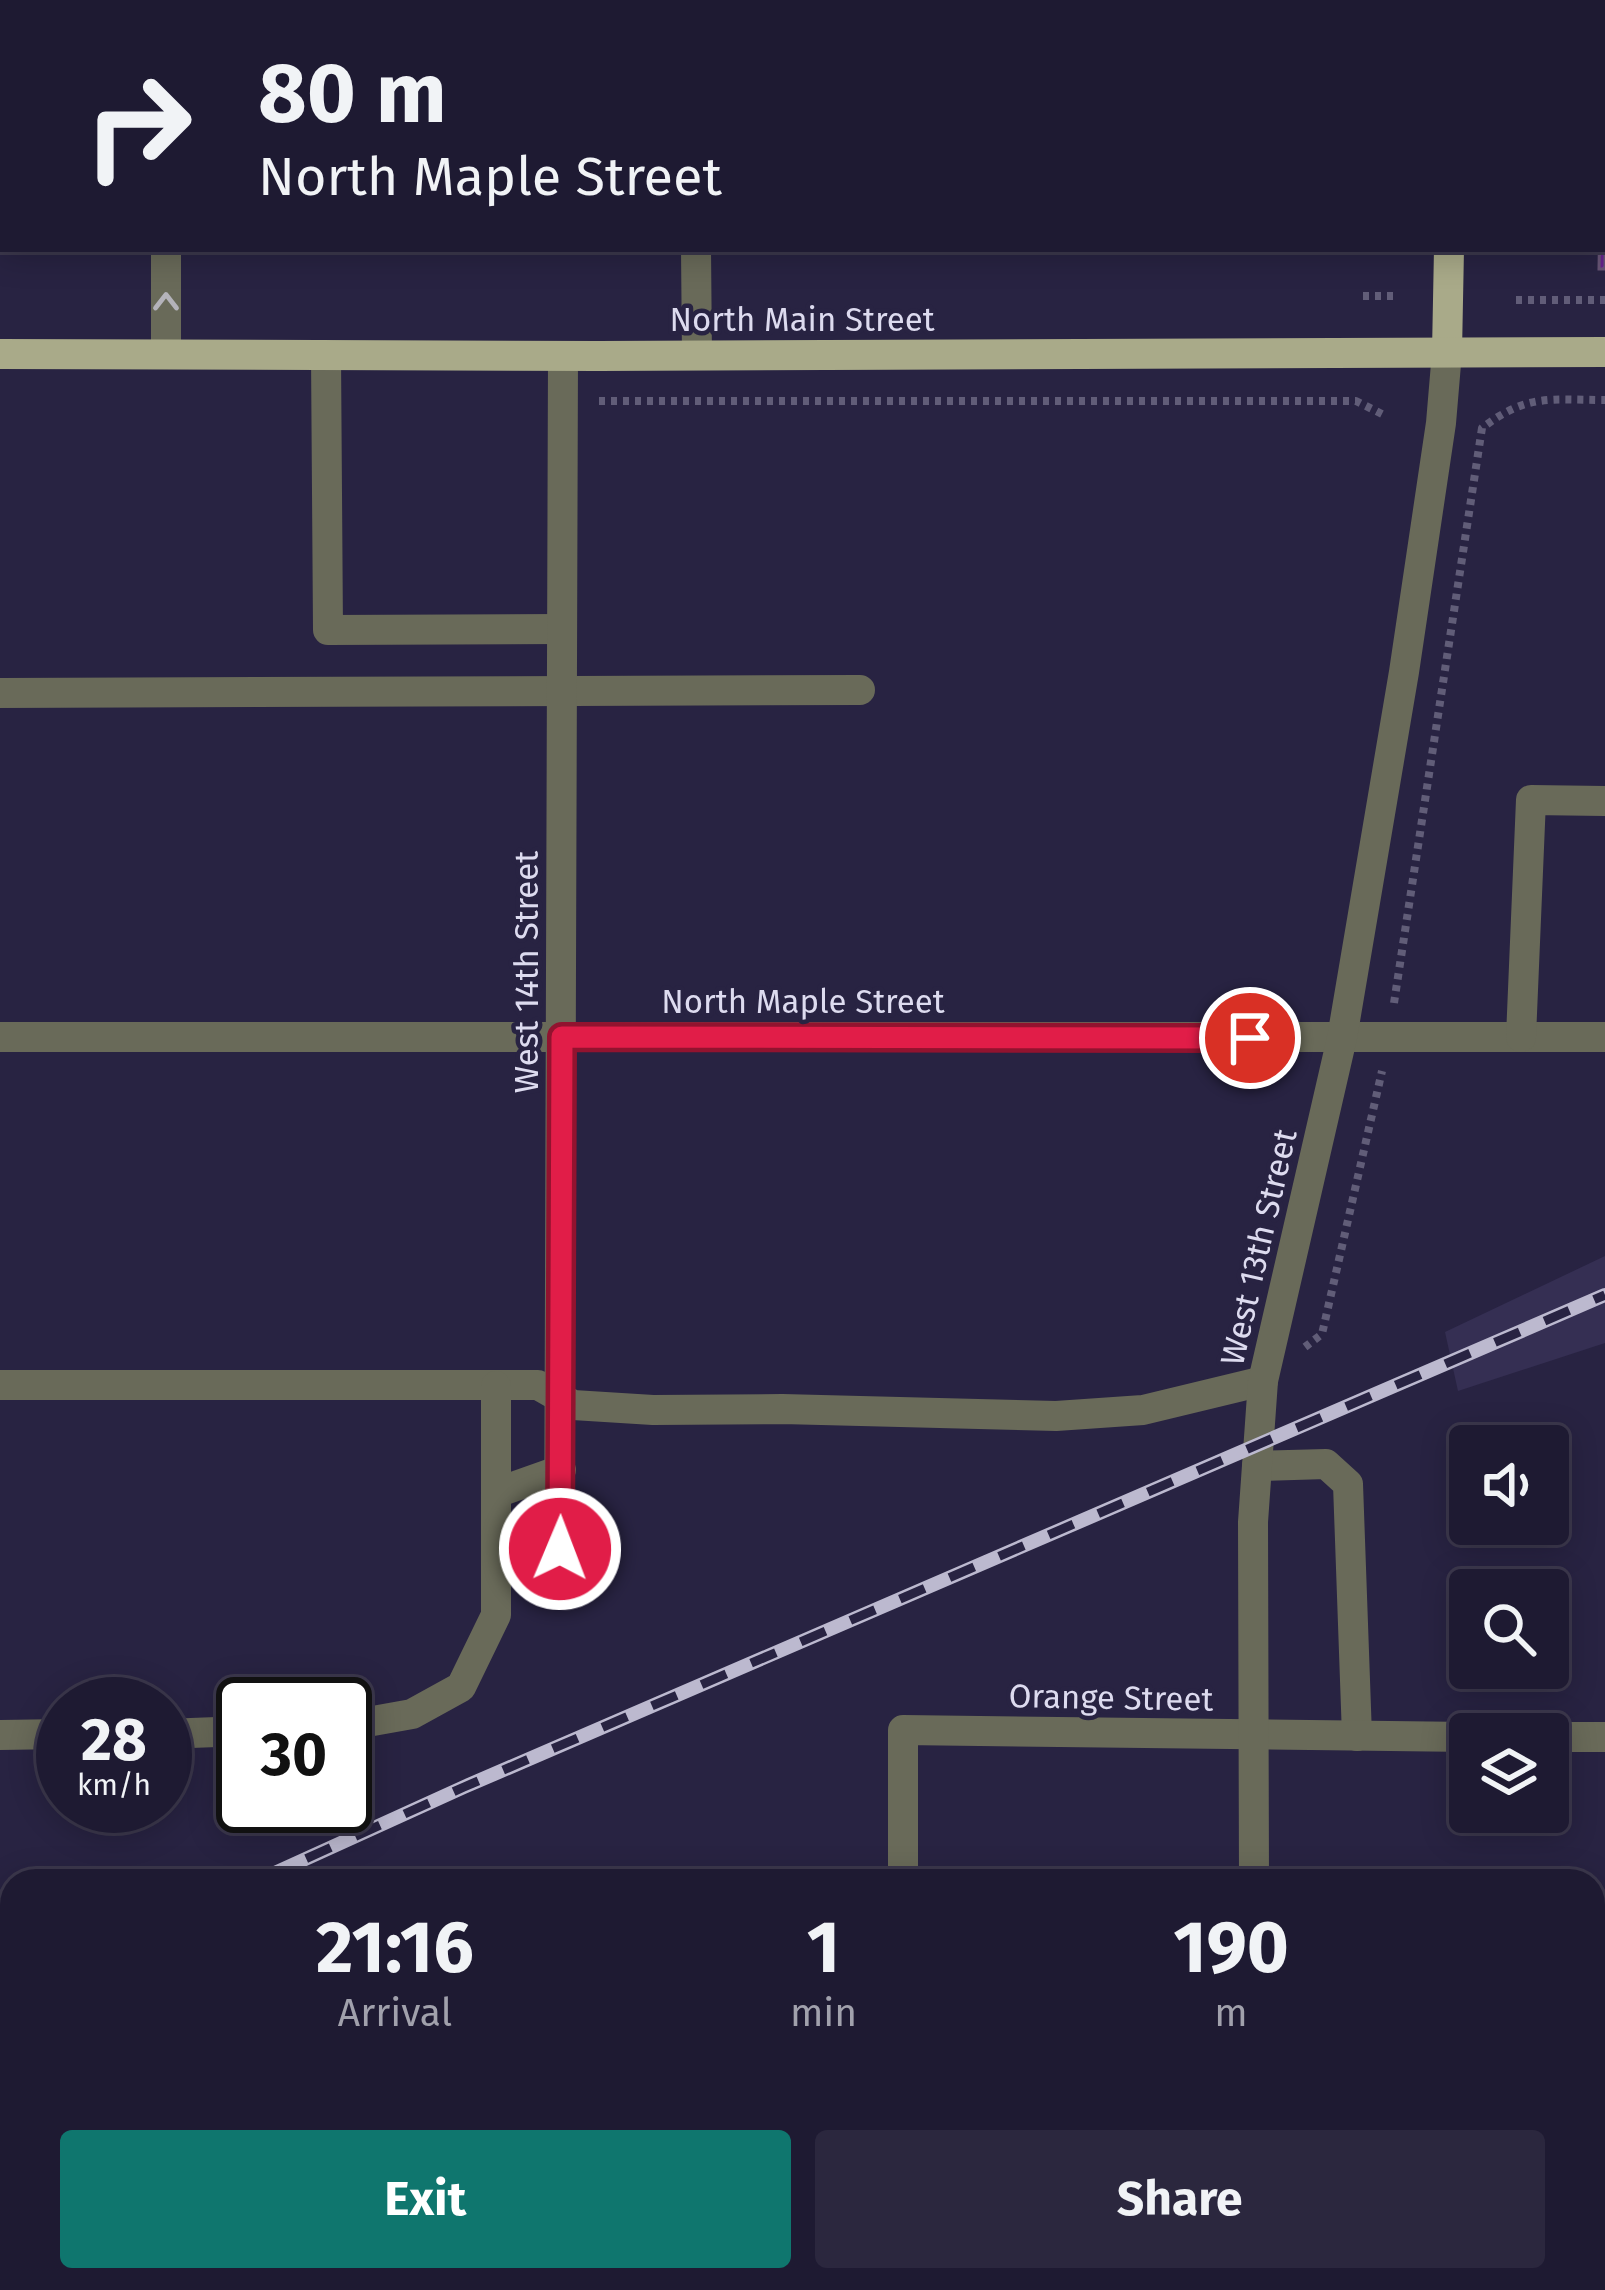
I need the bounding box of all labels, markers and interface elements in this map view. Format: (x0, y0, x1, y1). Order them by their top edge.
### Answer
text: 80 m (258, 43, 447, 144)
icon: right (60, 48, 216, 204)
text: North Maple Street (258, 145, 722, 209)
one-way arrow (153, 292, 179, 310)
street label: North Main Street (669, 300, 935, 340)
street label: West 14th Street (507, 851, 547, 1093)
street label: North Maple Street (661, 982, 945, 1022)
pin (1199, 987, 1301, 1089)
icon: arrive (1217, 1005, 1283, 1071)
street label: West 13th Street (1212, 1125, 1306, 1369)
map controls (1449, 1425, 1569, 1833)
button: sound (1449, 1425, 1569, 1545)
position arrow (497, 1486, 623, 1612)
button: search (1449, 1569, 1569, 1689)
street label: Orange Street (1008, 1676, 1214, 1720)
speed limit sign: 30 (216, 1677, 372, 1833)
text: 28 (81, 1704, 147, 1776)
button: layers (1449, 1713, 1569, 1833)
text: km/h (77, 1767, 151, 1803)
text: 21:16 (316, 1905, 474, 1991)
text: 1 (807, 1905, 840, 1991)
text: 190 (1173, 1905, 1289, 1991)
text: Arrival (338, 1990, 452, 2036)
text: min (790, 1990, 857, 2036)
text: m (1214, 1990, 1248, 2036)
button: Exit (60, 2130, 791, 2268)
button: Share (815, 2130, 1545, 2268)

